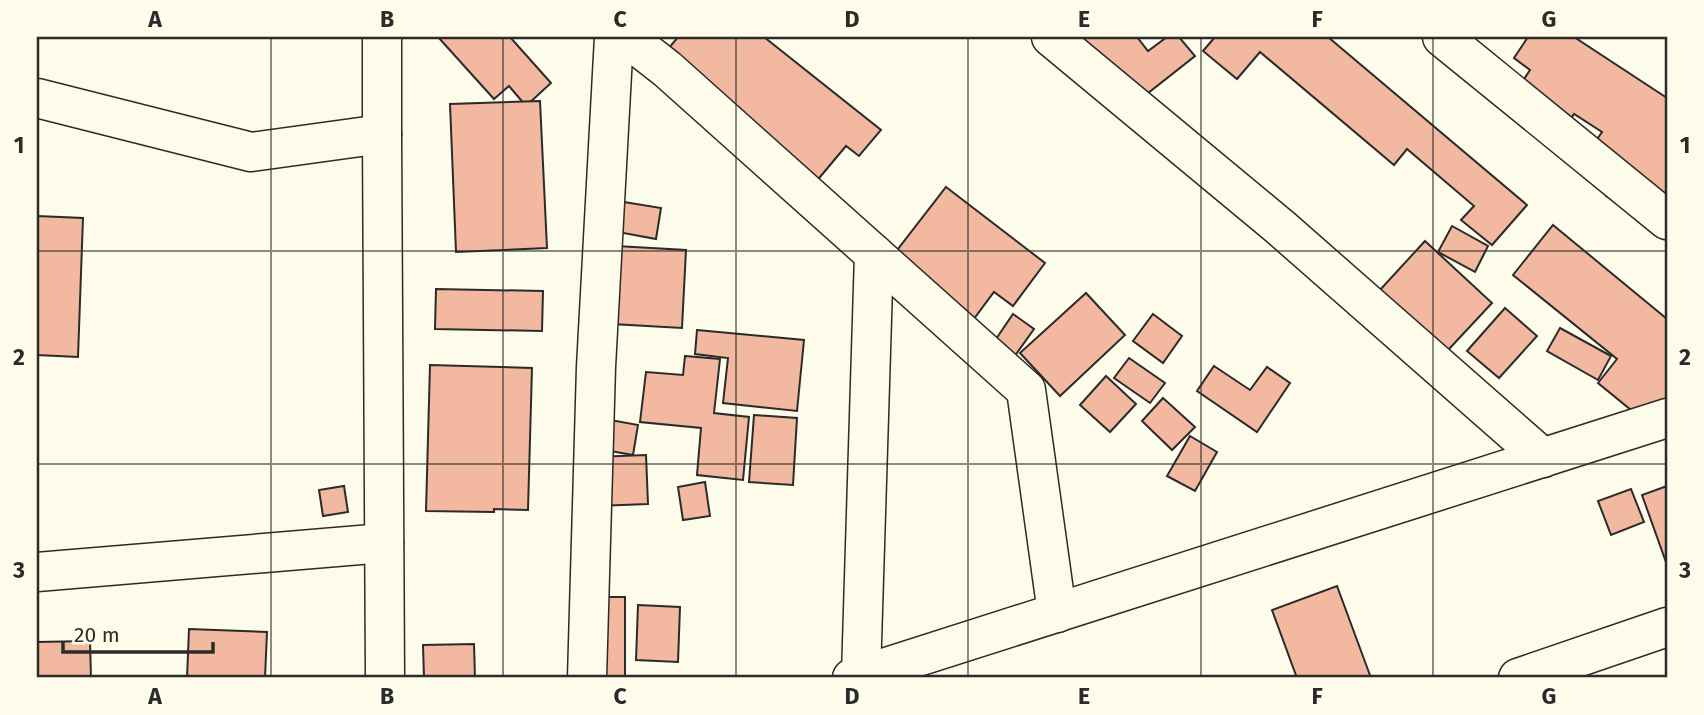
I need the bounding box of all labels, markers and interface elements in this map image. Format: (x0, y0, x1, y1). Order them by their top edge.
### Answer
text: A (147, 5, 162, 33)
text: B (380, 5, 394, 33)
text: C (613, 5, 627, 33)
text: D (845, 5, 860, 33)
text: E (1078, 5, 1090, 33)
text: F (1311, 5, 1323, 33)
text: G (1542, 5, 1556, 33)
text: 1 (14, 131, 24, 159)
text: 1 (1680, 131, 1690, 159)
text: 2 (13, 343, 25, 371)
text: 2 (1679, 343, 1691, 371)
text: 3 (12, 556, 25, 584)
text: 3 (1678, 556, 1691, 584)
scale bar (63, 610, 214, 654)
text: 20 m (74, 622, 120, 648)
text: A (147, 682, 162, 710)
text: B (380, 682, 394, 710)
text: C (613, 682, 627, 710)
text: D (845, 682, 860, 710)
text: E (1078, 682, 1090, 710)
text: F (1311, 682, 1323, 710)
text: G (1542, 682, 1556, 710)

